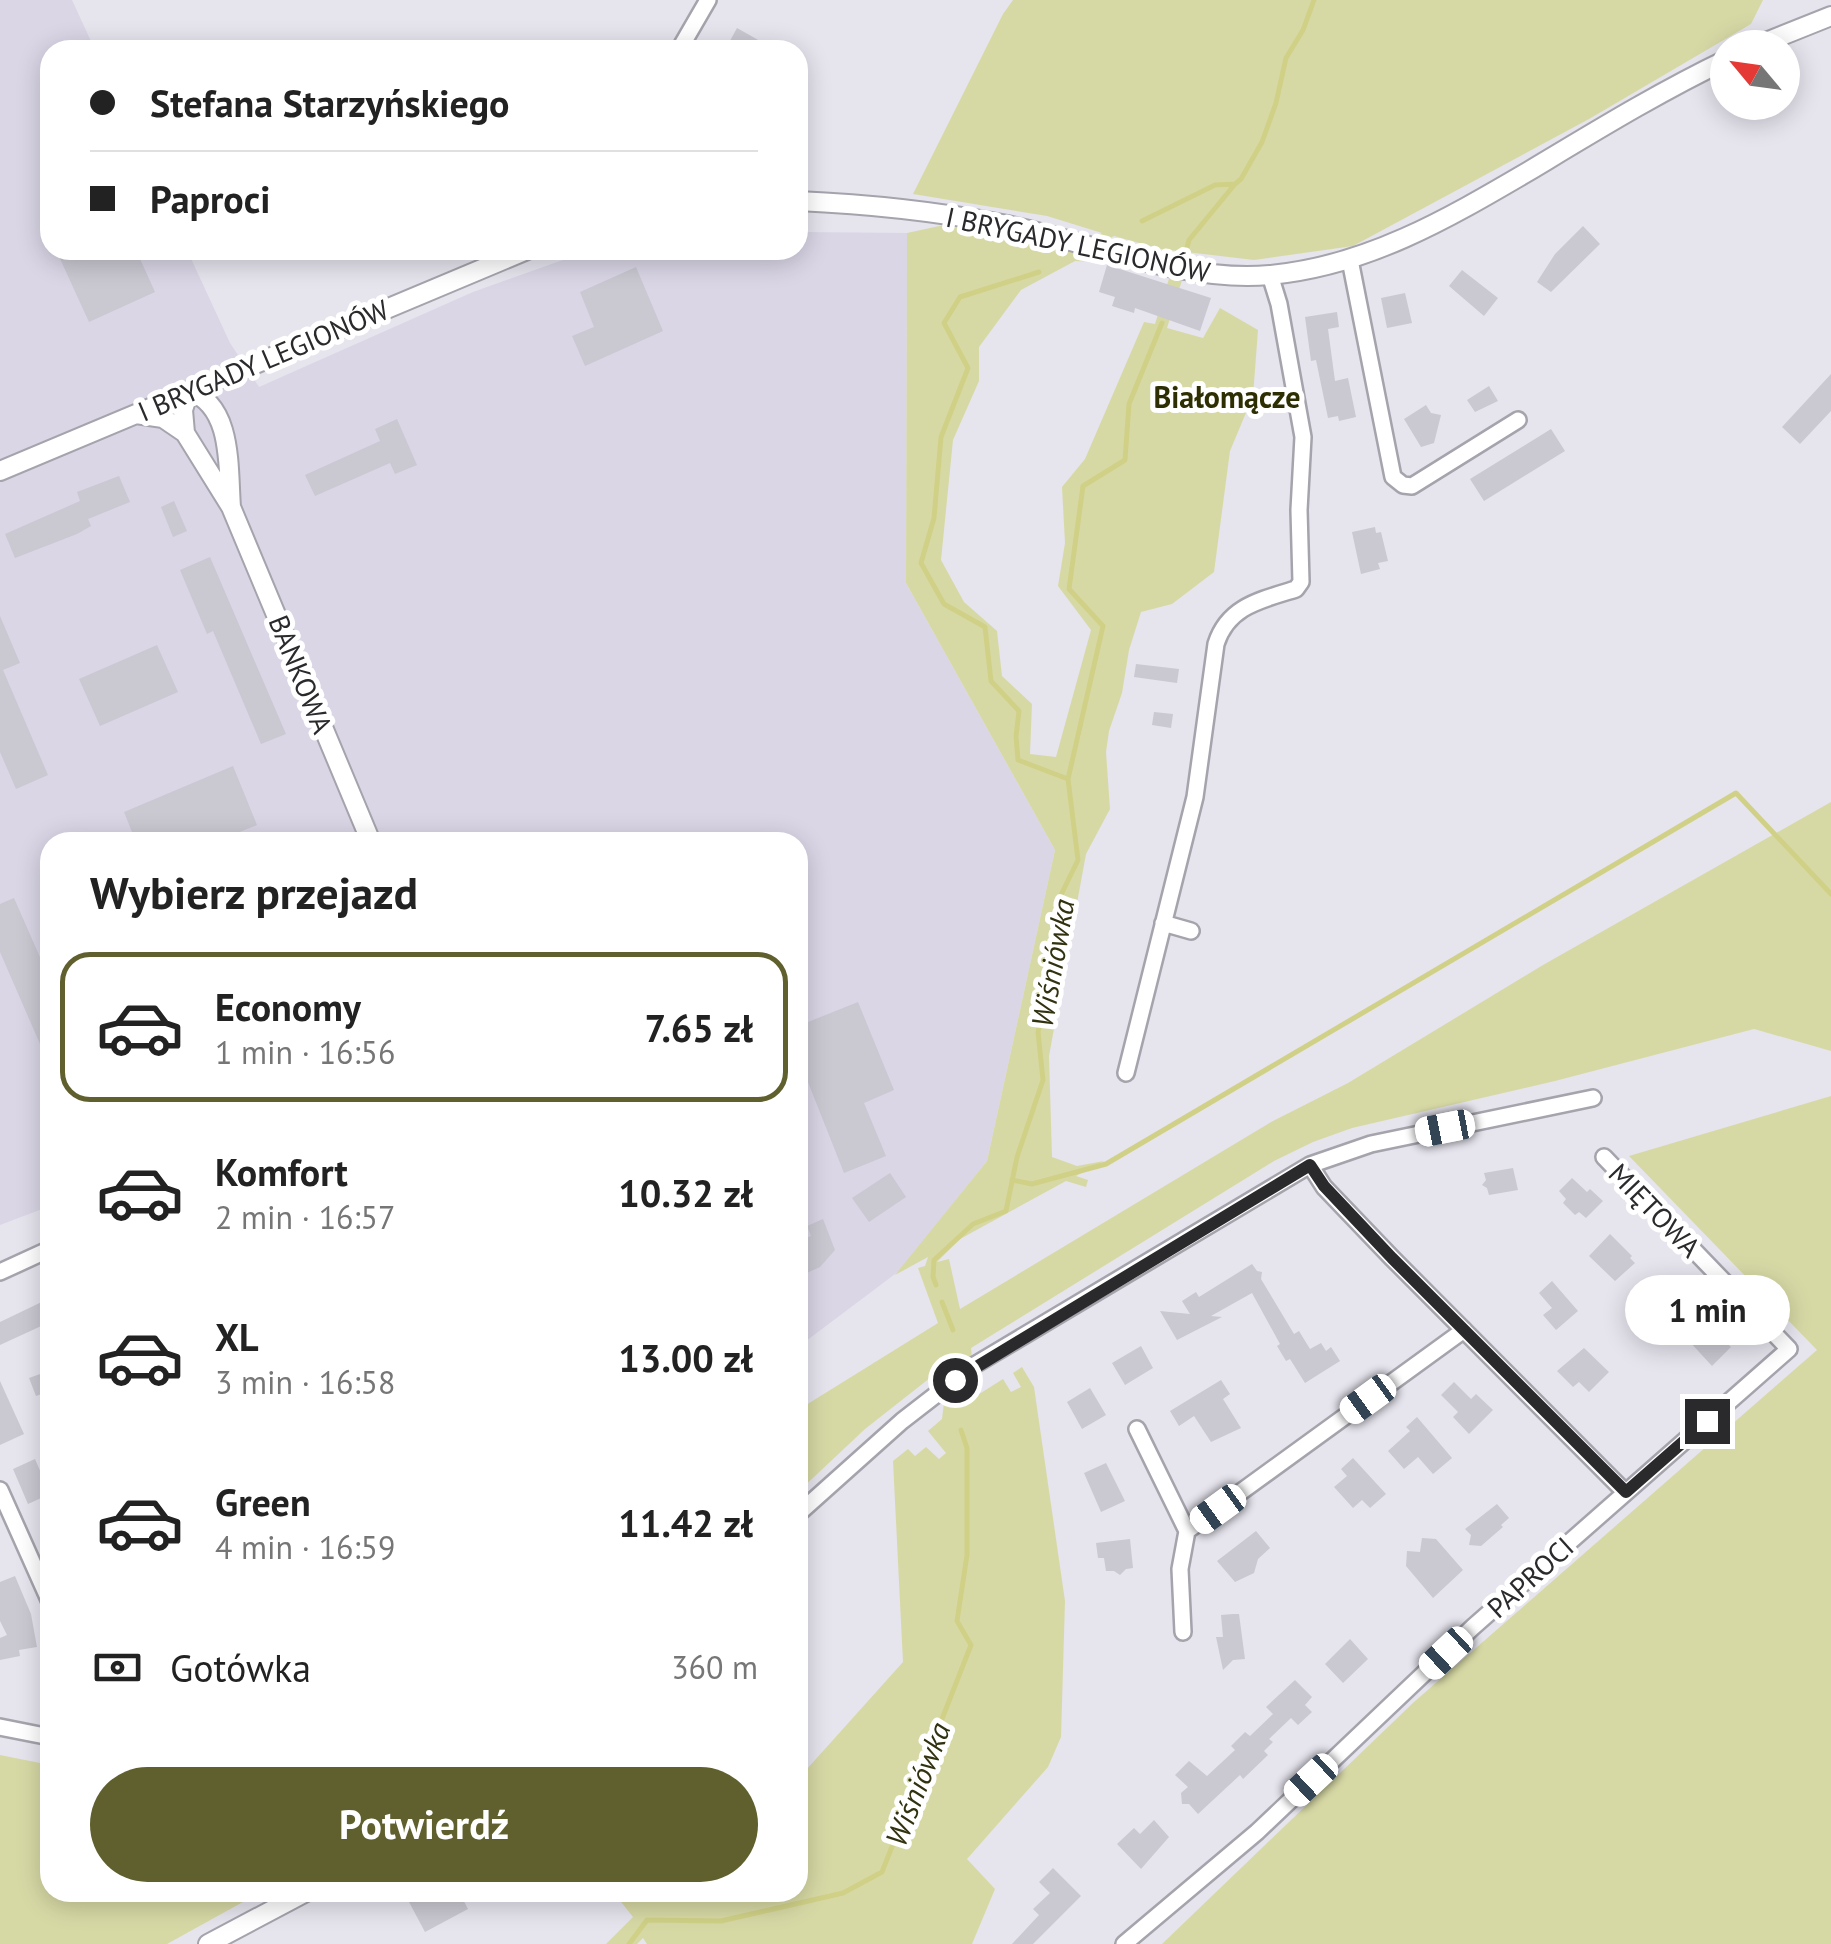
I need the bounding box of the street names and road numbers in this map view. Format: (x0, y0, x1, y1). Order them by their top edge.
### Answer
street label: I BRYGADY LEGIONÓW (943, 198, 1213, 290)
street label: I BRYGADY LEGIONÓW (132, 290, 394, 430)
street label: BANKOWA (260, 609, 342, 739)
street label: MIĘTOWA (1601, 1155, 1709, 1265)
street label: PAPROCI (1479, 1528, 1581, 1626)

